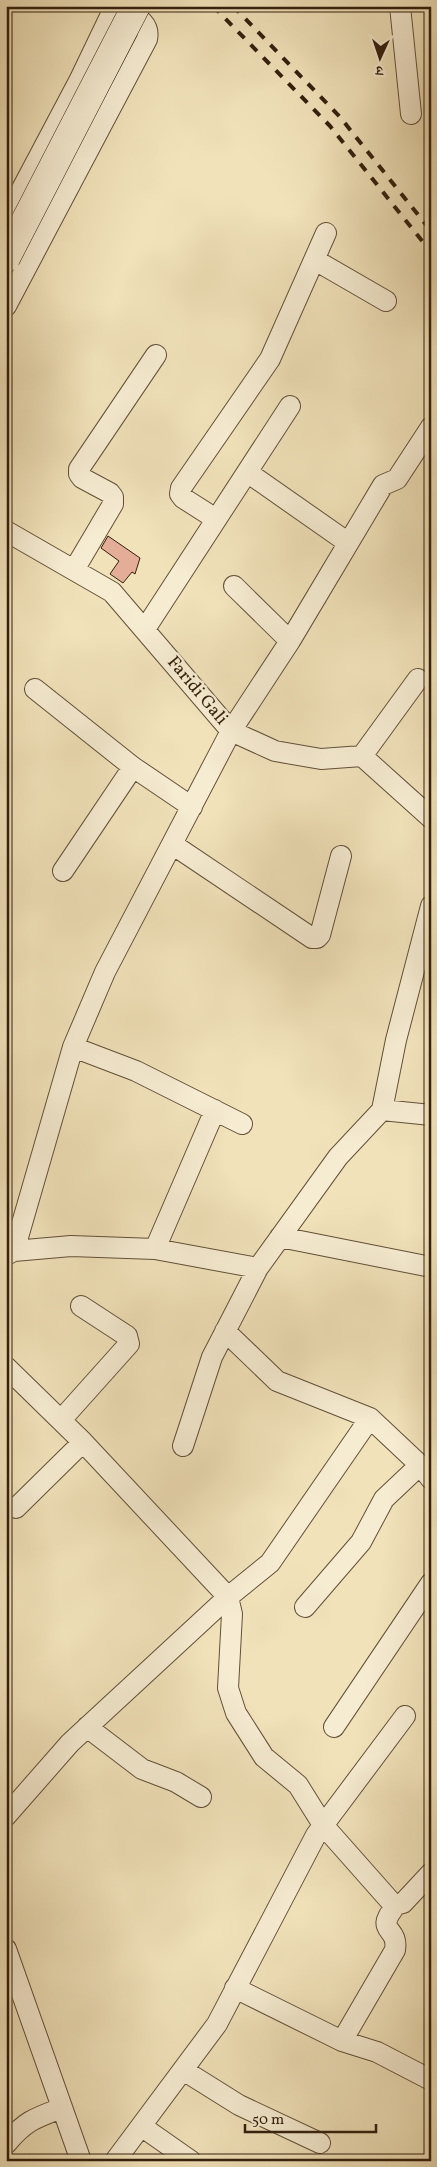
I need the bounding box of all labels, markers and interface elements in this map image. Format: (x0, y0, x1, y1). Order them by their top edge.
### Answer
north arrow (354, 32, 404, 82)
text: उ (374, 60, 384, 79)
street label: Faridi Gali (161, 651, 233, 731)
scale bar (245, 2102, 376, 2134)
text: 50 m (252, 2110, 284, 2131)

